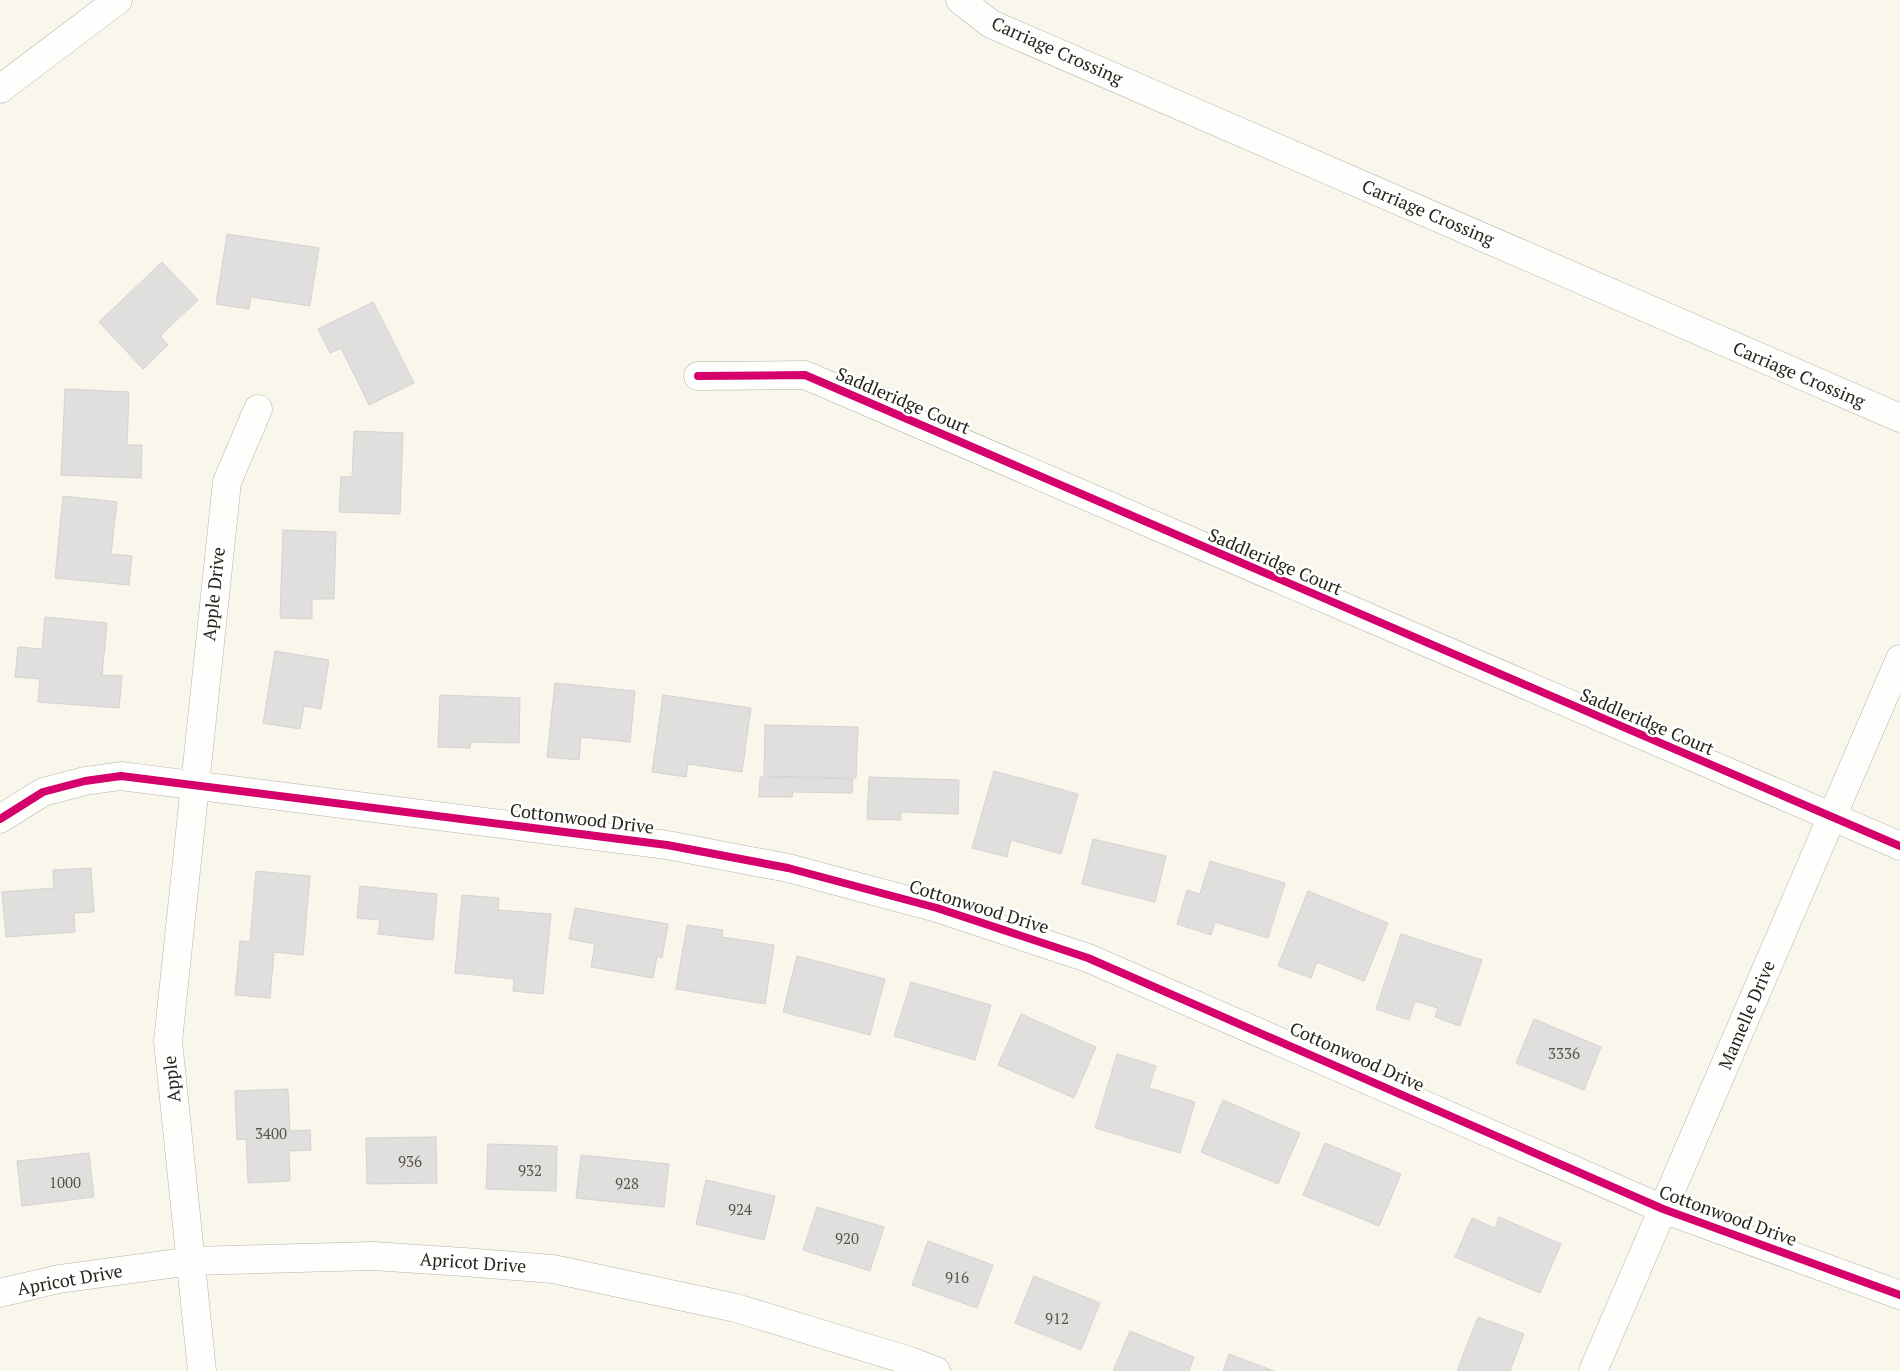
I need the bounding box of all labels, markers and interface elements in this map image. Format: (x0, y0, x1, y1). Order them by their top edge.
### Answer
street label: Carriage Crossing (988, 10, 1127, 90)
street label: Carriage Crossing (1359, 173, 1499, 251)
street label: Carriage Crossing (1730, 335, 1870, 413)
street label: Saddleridge Court (833, 361, 974, 439)
street label: Saddleridge Court (1205, 522, 1346, 600)
street label: Apple Drive (196, 546, 230, 642)
street label: Saddleridge Court (1577, 682, 1718, 760)
street label: Cottonwood Drive (509, 797, 656, 839)
street label: Cottonwood Drive (906, 873, 1052, 939)
street label: Mamelle Drive (1712, 956, 1780, 1073)
street label: Cottonwood Drive (1286, 1016, 1429, 1097)
house number: 3336 (1548, 1043, 1580, 1063)
street label: Apple (157, 1054, 185, 1104)
house number: 3400 (255, 1123, 287, 1143)
house number: 936 (398, 1151, 422, 1171)
house number: 932 (518, 1160, 542, 1180)
house number: 1000 (49, 1172, 81, 1192)
house number: 928 (615, 1173, 639, 1193)
street label: Cottonwood Drive (1656, 1179, 1801, 1251)
house number: 924 (728, 1199, 752, 1219)
house number: 920 (835, 1228, 859, 1248)
street label: Apricot Drive (419, 1246, 527, 1278)
street label: Apricot Drive (15, 1258, 124, 1300)
house number: 916 (945, 1267, 969, 1287)
house number: 912 (1045, 1308, 1069, 1328)

